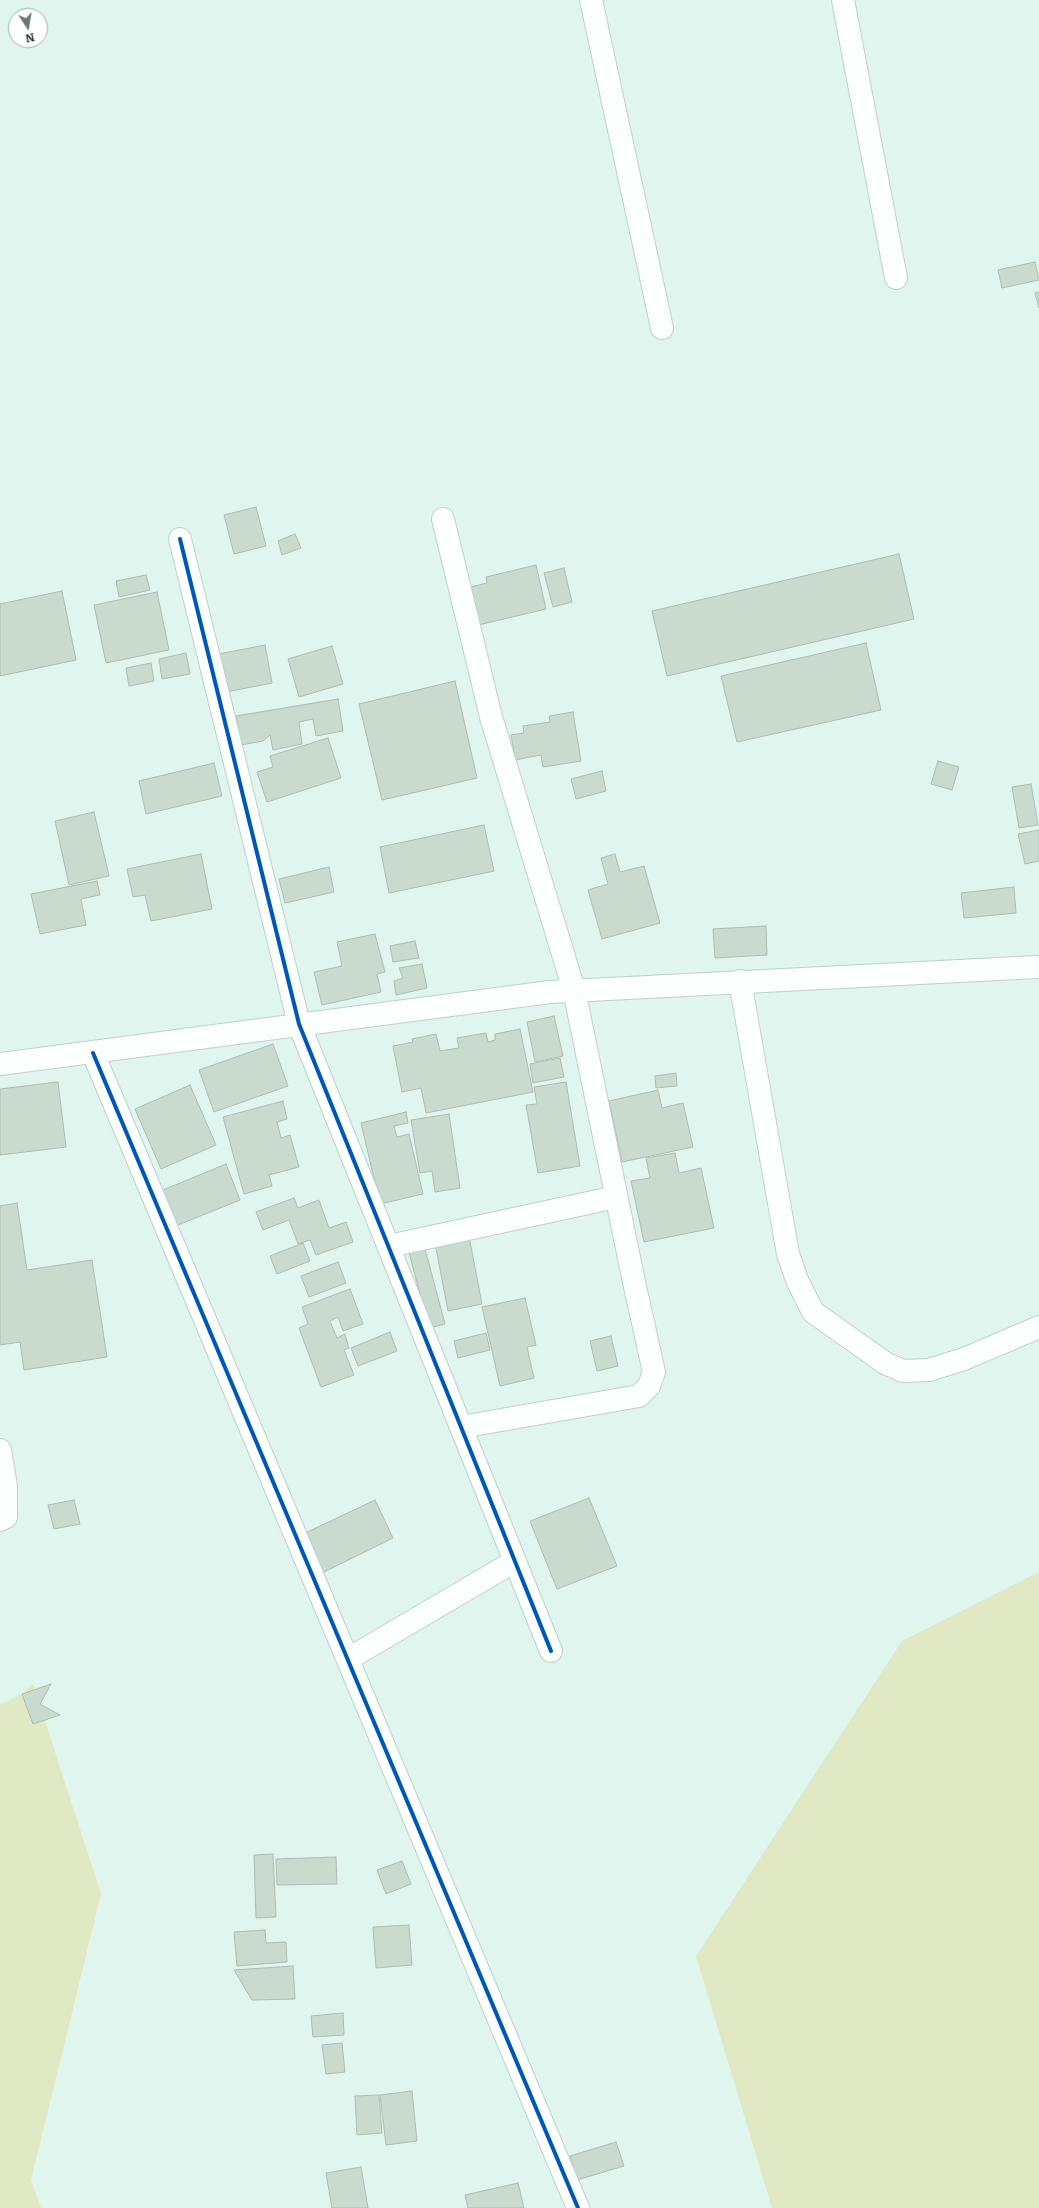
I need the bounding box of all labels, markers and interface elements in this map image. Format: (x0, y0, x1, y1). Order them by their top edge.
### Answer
north arrow (8, 8, 48, 48)
text: N (24, 30, 36, 48)

